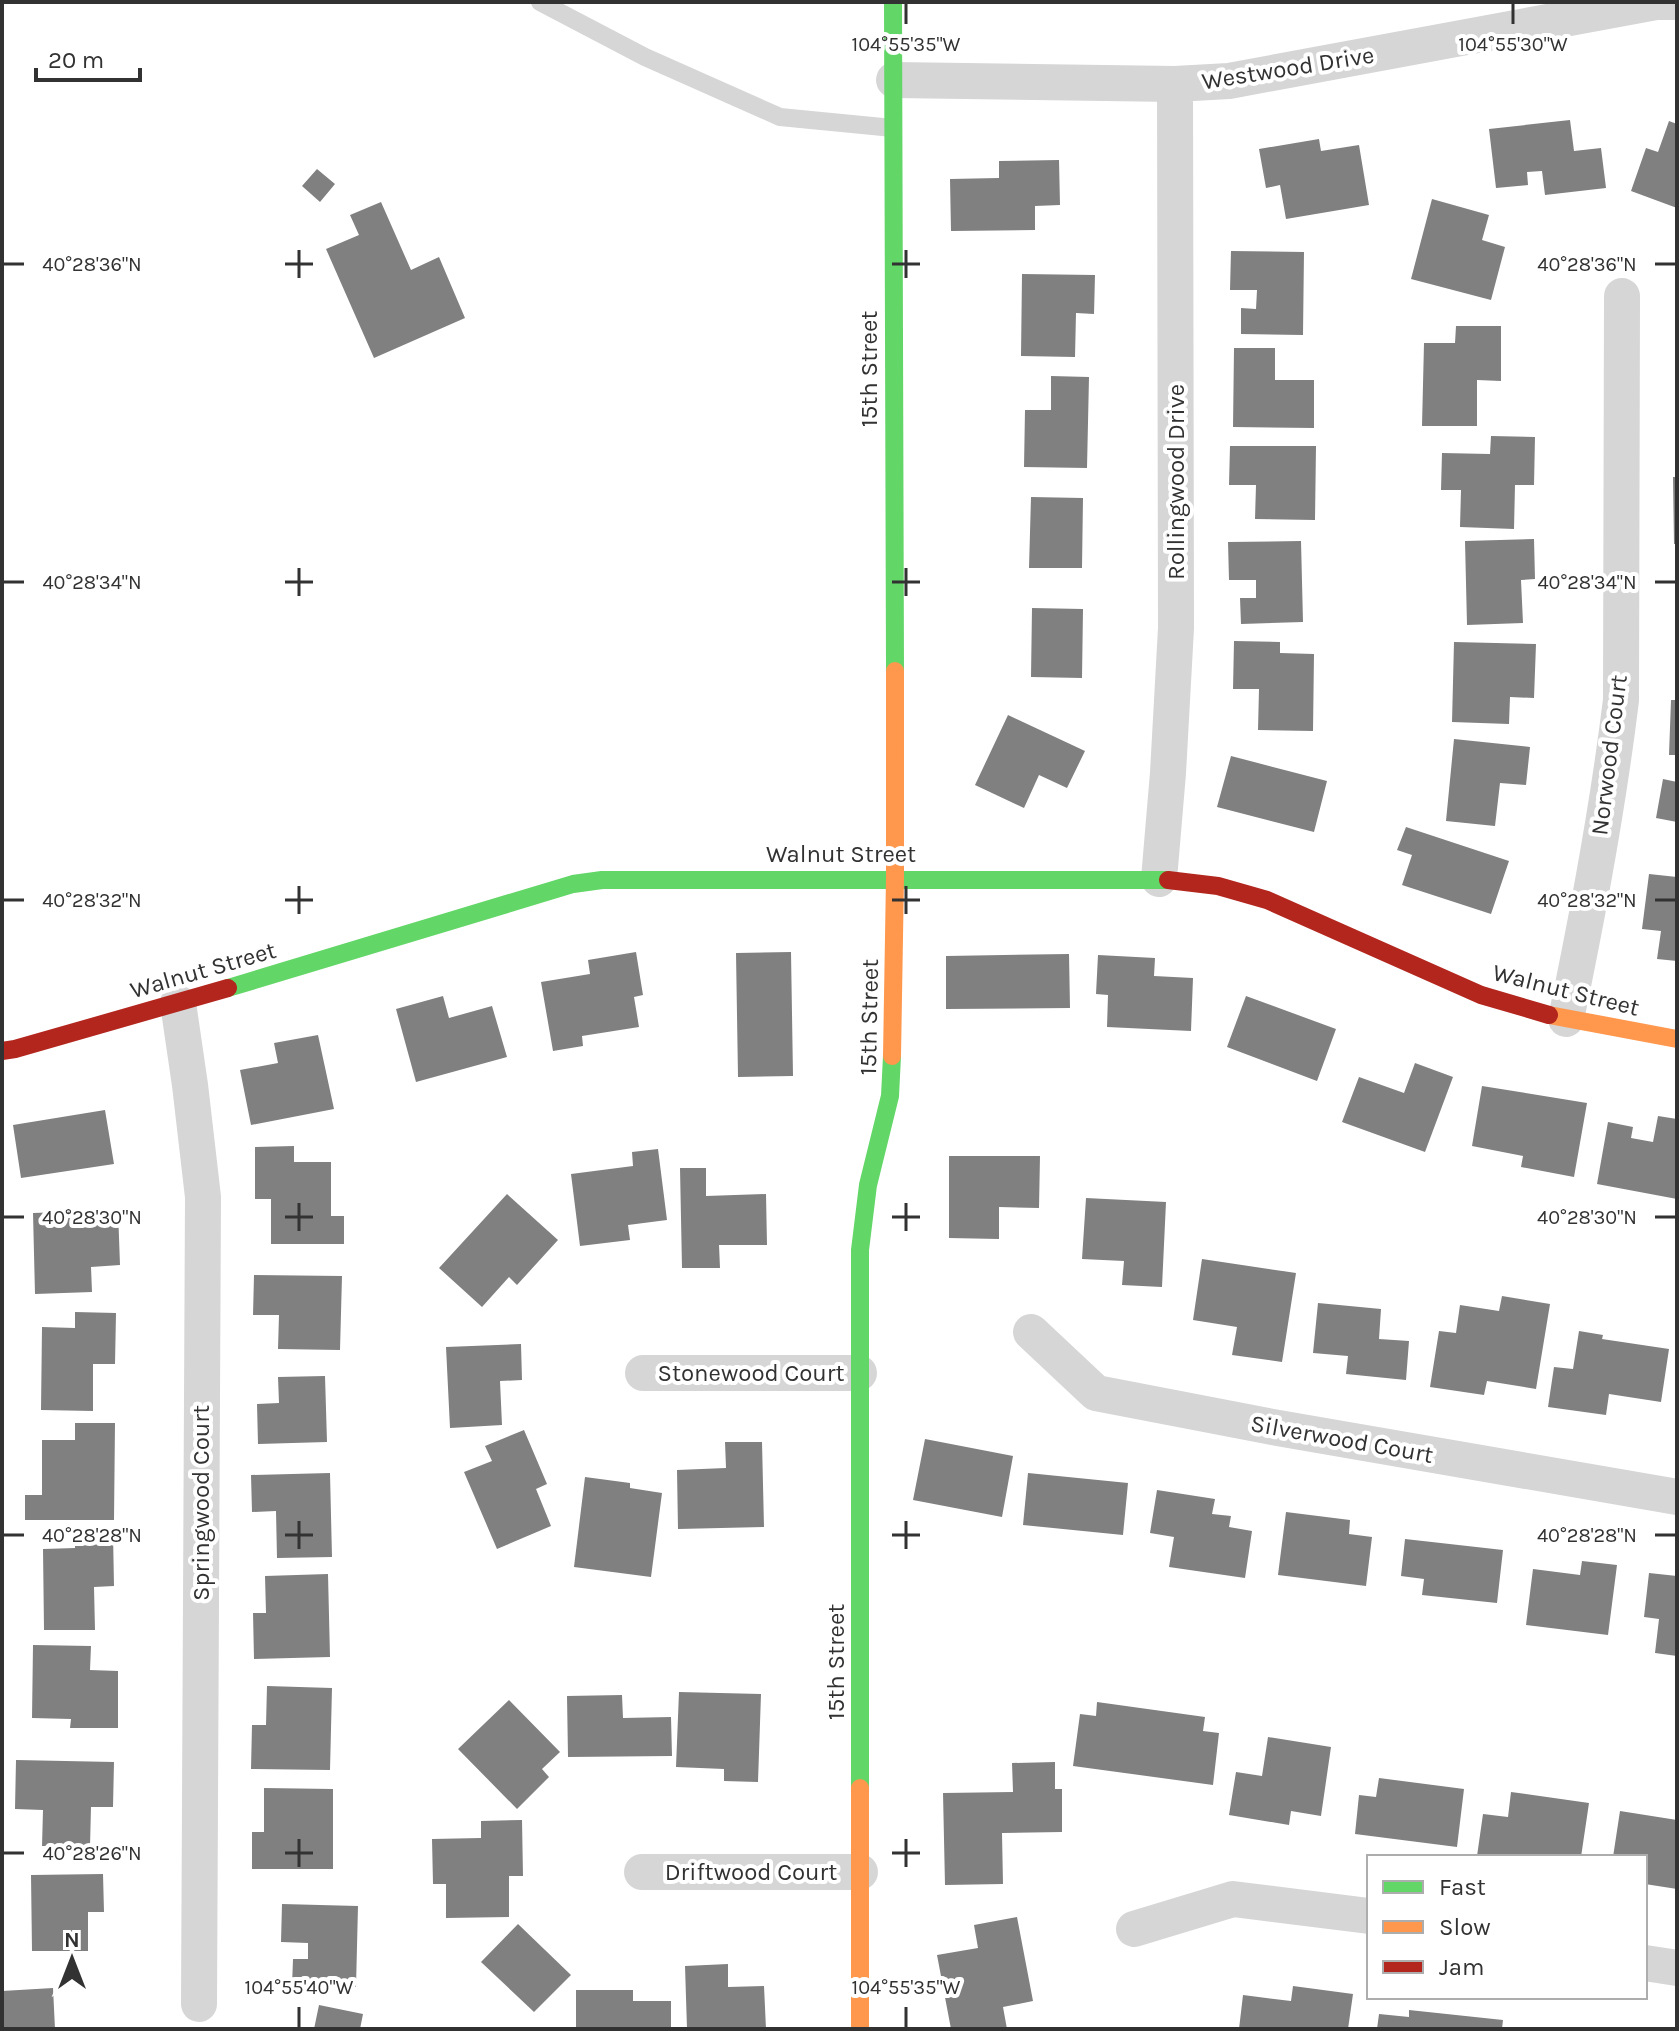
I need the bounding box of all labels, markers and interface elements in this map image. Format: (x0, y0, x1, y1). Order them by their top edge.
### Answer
scale bar (36, 32, 140, 82)
text: 104°55'35"W (852, 33, 961, 56)
text: 104°55'30"W (1458, 33, 1568, 56)
street label: Westwood Drive (1200, 41, 1376, 95)
text: 20 m (48, 46, 104, 74)
text: 40°28'36"N (42, 253, 142, 276)
text: 40°28'36"N (1537, 253, 1637, 276)
street label: 15th Street (855, 311, 883, 427)
street label: Rollingwood Drive (1162, 384, 1190, 580)
text: 40°28'34"N (42, 571, 142, 594)
text: 40°28'34"N (1537, 571, 1637, 594)
street label: Norwood Court (1585, 673, 1633, 837)
street label: Walnut Street (766, 840, 916, 868)
text: 40°28'32"N (42, 889, 142, 912)
text: 40°28'32"N (1537, 889, 1637, 912)
street label: Walnut Street (127, 936, 279, 1004)
street label: 15th Street (854, 958, 884, 1076)
street label: Walnut Street (1490, 958, 1642, 1022)
text: 40°28'30"N (42, 1206, 142, 1229)
text: 40°28'30"N (1537, 1206, 1637, 1229)
street label: Stonewood Court (657, 1359, 845, 1387)
street label: Springwood Court (187, 1405, 215, 1601)
street label: Silverwood Court (1248, 1409, 1436, 1469)
text: 40°28'28"N (42, 1524, 142, 1547)
text: 40°28'28"N (1537, 1524, 1637, 1547)
street label: 15th Street (822, 1604, 850, 1720)
text: 40°28'26"N (42, 1842, 142, 1865)
legend (1367, 1855, 1647, 1999)
street label: Driftwood Court (665, 1858, 837, 1886)
text: Fast (1439, 1873, 1486, 1901)
text: Slow (1439, 1913, 1491, 1941)
north arrow (32, 1919, 112, 1999)
text: N (64, 1927, 80, 1953)
text: Jam (1439, 1953, 1484, 1981)
text: 104°55'40"W (245, 1976, 353, 1999)
text: 104°55'35"W (852, 1976, 961, 1999)

